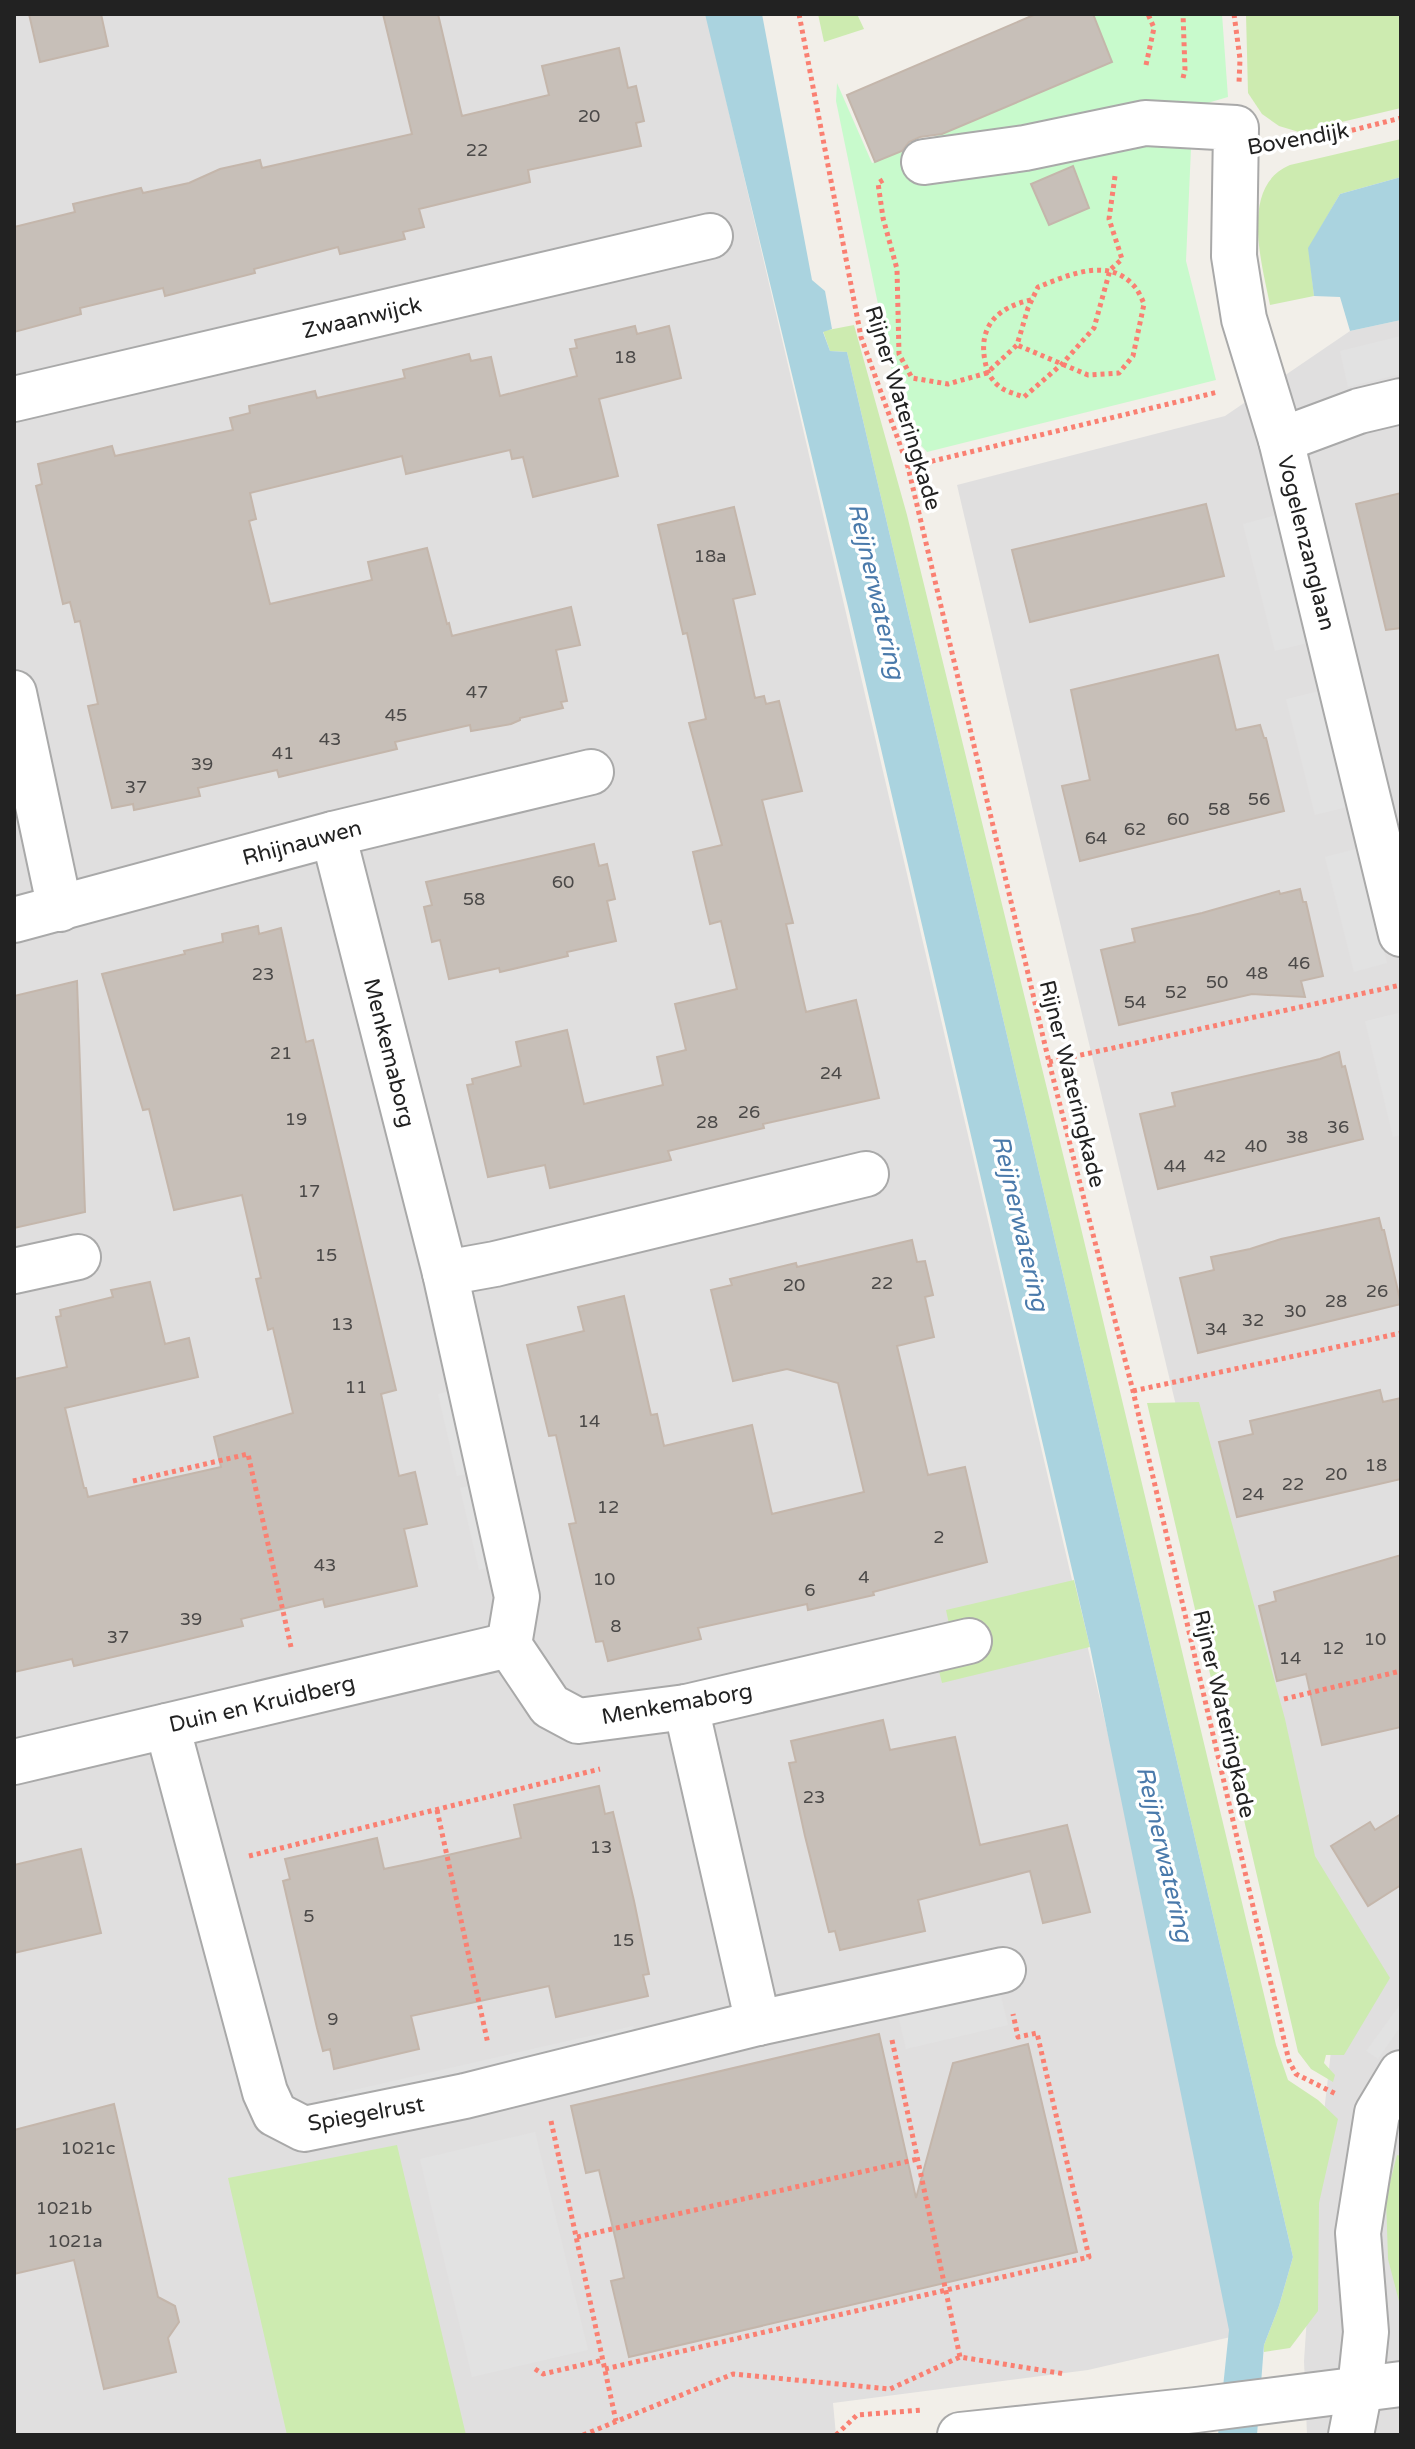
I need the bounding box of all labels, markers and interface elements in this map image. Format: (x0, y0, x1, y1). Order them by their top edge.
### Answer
house number: 20 (578, 105, 600, 127)
street label: Bovendijk (1245, 117, 1351, 161)
house number: 22 (466, 139, 488, 161)
street label: Zwaanwijck (300, 292, 424, 344)
street label: Rijner Wateringkade (859, 303, 947, 513)
house number: 18 (614, 346, 636, 368)
street label: Vogelenzanglaan (1272, 453, 1340, 633)
water label: Reijnerwatering (842, 500, 911, 684)
house number: 18a (694, 545, 726, 567)
house number: 47 (466, 681, 488, 703)
house number: 45 (385, 704, 407, 726)
house number: 43 (319, 728, 341, 750)
house number: 41 (272, 742, 294, 764)
house number: 39 (191, 753, 213, 775)
house number: 37 (125, 776, 147, 798)
house number: 56 (1248, 788, 1270, 810)
house number: 58 (1208, 798, 1230, 820)
house number: 60 (1167, 808, 1189, 830)
street label: Rhijnauwen (240, 815, 364, 871)
house number: 62 (1124, 818, 1146, 840)
house number: 64 (1085, 827, 1107, 849)
house number: 60 (552, 871, 574, 893)
house number: 58 (463, 888, 485, 910)
house number: 46 (1288, 952, 1310, 974)
house number: 48 (1246, 962, 1268, 984)
house number: 23 (252, 963, 274, 985)
house number: 50 (1206, 971, 1228, 993)
street label: Menkemaborg (358, 976, 420, 1130)
street label: Rijner Wateringkade (1034, 978, 1110, 1190)
house number: 52 (1165, 981, 1187, 1003)
house number: 54 (1124, 991, 1146, 1013)
house number: 21 (270, 1042, 292, 1064)
house number: 24 (820, 1062, 842, 1084)
house number: 26 (738, 1101, 760, 1123)
house number: 19 (285, 1108, 307, 1130)
house number: 28 (696, 1111, 718, 1133)
house number: 36 (1327, 1116, 1349, 1138)
house number: 38 (1286, 1126, 1308, 1148)
water label: Reijnerwatering (986, 1132, 1055, 1316)
house number: 40 (1245, 1135, 1267, 1157)
house number: 42 (1204, 1145, 1226, 1167)
house number: 44 (1164, 1155, 1186, 1177)
house number: 17 (298, 1180, 320, 1202)
house number: 15 (315, 1244, 337, 1266)
house number: 22 (871, 1272, 893, 1294)
house number: 20 (783, 1274, 805, 1296)
house number: 26 (1366, 1280, 1388, 1302)
house number: 28 (1325, 1290, 1347, 1312)
house number: 30 (1284, 1300, 1306, 1322)
house number: 32 (1242, 1309, 1264, 1331)
house number: 13 (331, 1313, 353, 1335)
house number: 34 (1205, 1318, 1227, 1340)
house number: 11 (345, 1376, 367, 1398)
house number: 14 (578, 1410, 600, 1432)
house number: 18 (1365, 1454, 1387, 1476)
house number: 20 (1325, 1463, 1347, 1485)
house number: 22 (1282, 1473, 1304, 1495)
house number: 24 (1242, 1483, 1264, 1505)
house number: 12 (597, 1496, 619, 1518)
house number: 2 (933, 1526, 945, 1548)
house number: 43 (314, 1554, 336, 1576)
house number: 4 (858, 1566, 870, 1588)
house number: 10 (593, 1568, 615, 1590)
house number: 6 (804, 1579, 816, 1601)
house number: 39 (180, 1608, 202, 1630)
street label: Rijner Wateringkade (1187, 1608, 1261, 1820)
house number: 8 (610, 1615, 622, 1637)
house number: 37 (107, 1626, 129, 1648)
house number: 10 (1364, 1628, 1386, 1650)
house number: 12 (1322, 1637, 1344, 1659)
house number: 14 (1279, 1647, 1301, 1669)
street label: Duin en Kruidberg (166, 1670, 358, 1738)
street label: Menkemaborg (599, 1678, 755, 1730)
water label: Reijnerwatering (1130, 1763, 1199, 1947)
house number: 23 (803, 1786, 825, 1808)
house number: 13 (590, 1836, 612, 1858)
house number: 5 (303, 1905, 315, 1927)
house number: 15 (612, 1929, 634, 1951)
house number: 9 (327, 2008, 339, 2030)
street label: Spiegelrust (306, 2091, 426, 2137)
house number: 1021c (61, 2137, 115, 2159)
house number: 1021b (36, 2197, 92, 2219)
house number: 1021a (47, 2230, 103, 2252)

